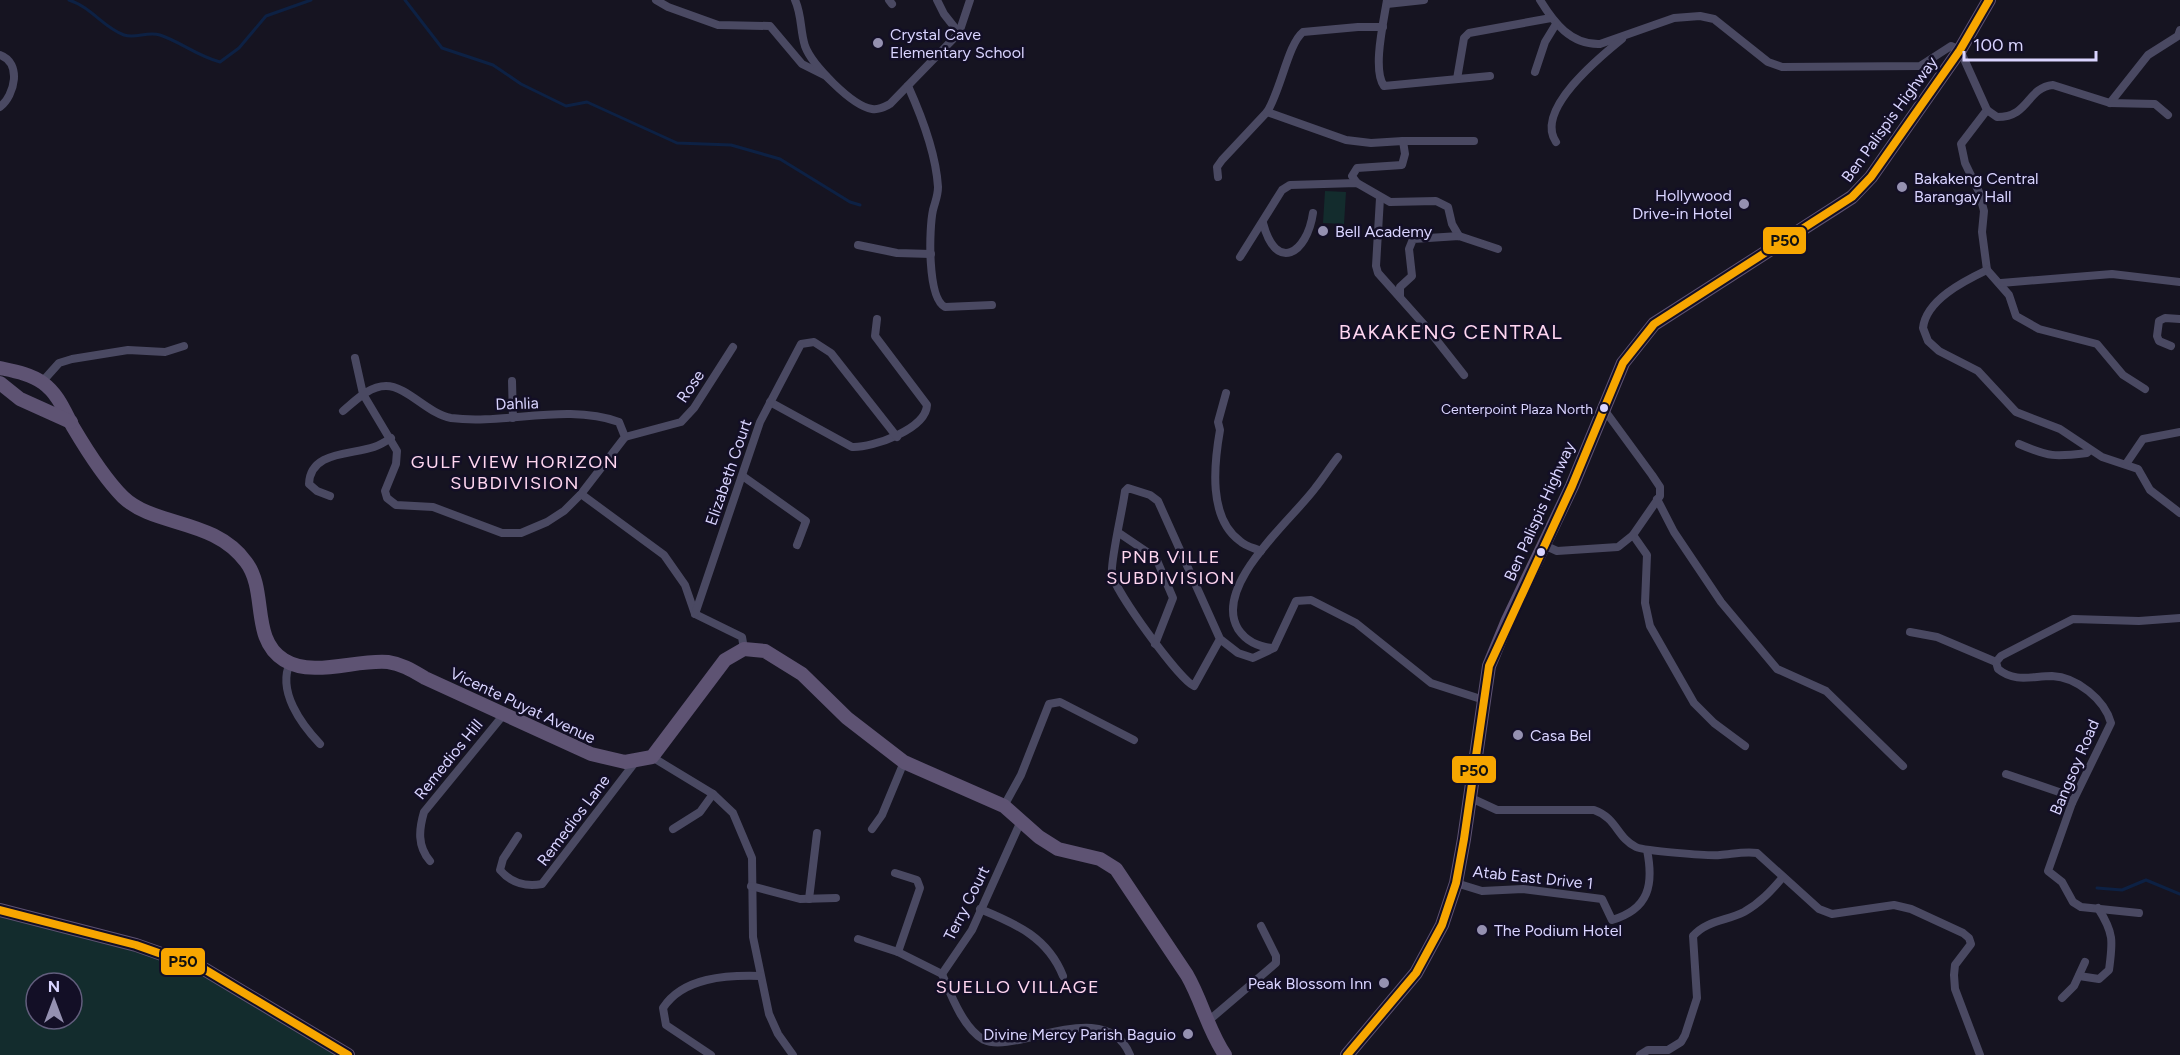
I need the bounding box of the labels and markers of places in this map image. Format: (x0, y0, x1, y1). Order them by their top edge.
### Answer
place label: Crystal Cave Elementary School (890, 25, 1024, 62)
marker: Crystal Cave Elementary School (871, 36, 885, 50)
place label: Bakakeng Central Barangay Hall (1914, 169, 2039, 206)
marker: Bakakeng Central Barangay Hall (1895, 180, 1909, 194)
place label: Hollywood Drive-in Hotel (1632, 186, 1732, 223)
marker: Hollywood Drive-in Hotel (1737, 197, 1751, 211)
place label: Bell Academy (1335, 222, 1433, 241)
marker: Bell Academy (1316, 224, 1330, 238)
place label: Centerpoint Plaza North (1441, 401, 1593, 418)
marker: Centerpoint Plaza North (1598, 402, 1610, 414)
unlabelled marker (1535, 546, 1547, 558)
place label: Casa Bel (1530, 726, 1591, 745)
marker: Casa Bel (1511, 728, 1525, 742)
place label: The Podium Hotel (1494, 921, 1622, 940)
marker: The Podium Hotel (1475, 923, 1489, 937)
place label: Peak Blossom Inn (1248, 974, 1372, 993)
marker: Peak Blossom Inn (1377, 976, 1391, 990)
place label: Divine Mercy Parish Baguio (983, 1025, 1176, 1044)
marker: Divine Mercy Parish Baguio (1181, 1027, 1195, 1041)

